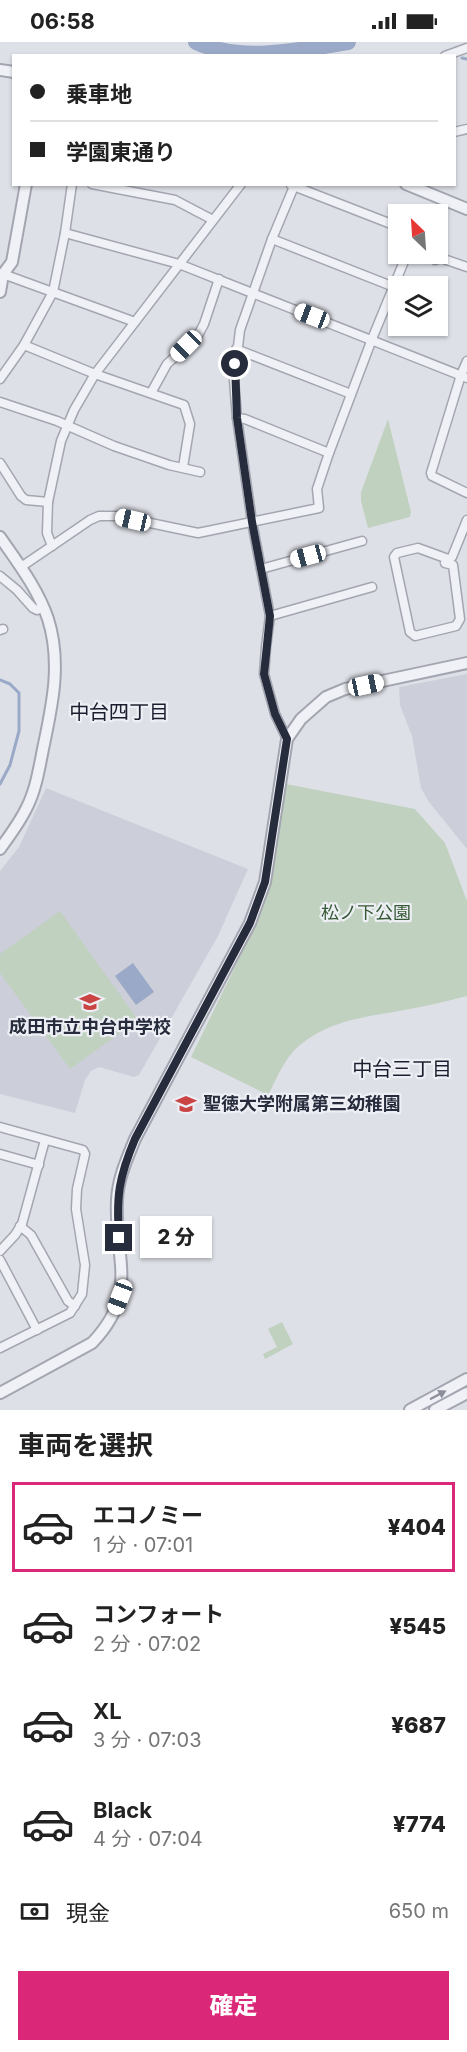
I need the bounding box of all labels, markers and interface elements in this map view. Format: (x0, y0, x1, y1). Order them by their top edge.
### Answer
text: 06:58 (30, 8, 95, 34)
text: 乗車地 (66, 81, 132, 107)
text: 学園東通り (66, 139, 176, 165)
north arrow (388, 204, 448, 264)
map controls (388, 204, 448, 336)
button: layers (388, 276, 448, 336)
car (292, 301, 332, 331)
car (167, 327, 205, 365)
route start (221, 350, 248, 377)
car (113, 507, 153, 533)
car (288, 543, 328, 569)
car (347, 672, 385, 698)
district label: 中台四丁目 (69, 700, 169, 724)
park label: 松ノ下公園 (321, 902, 411, 923)
school or university icon: 成田市立中台中学校 (78, 990, 102, 1014)
place label: 成田市立中台中学校 (9, 1016, 171, 1037)
district label: 中台三丁目 (352, 1057, 452, 1081)
school or university icon: 聖徳大学附属第三幼稚園 (174, 1092, 198, 1116)
place label: 聖徳大学附属第三幼稚園 (203, 1093, 401, 1114)
callout: 2 分 (140, 1217, 212, 1259)
route end (105, 1224, 132, 1251)
text: 2 分 (157, 1225, 195, 1249)
car (105, 1277, 135, 1317)
one-way arrow (430, 1390, 447, 1400)
text: 車両を選択 (18, 1429, 153, 1462)
icon: car (21, 1500, 75, 1554)
text: エコノミー (93, 1502, 203, 1528)
text: ¥404 (388, 1514, 446, 1540)
text: 1 分 · 07:01 (93, 1533, 193, 1557)
icon: car (21, 1599, 75, 1653)
text: コンフォート (93, 1601, 224, 1627)
text: ¥545 (389, 1613, 446, 1639)
text: 2 分 · 07:02 (93, 1632, 201, 1656)
icon: car (21, 1698, 75, 1752)
text: XL (93, 1698, 122, 1724)
text: ¥687 (391, 1712, 446, 1738)
text: 3 分 · 07:03 (93, 1728, 202, 1752)
icon: car (21, 1797, 75, 1851)
text: Black (93, 1797, 152, 1823)
text: ¥774 (393, 1811, 446, 1837)
text: 4 分 · 07:04 (93, 1827, 203, 1851)
icon: cash (18, 1895, 51, 1928)
text: 650 m (389, 1899, 449, 1923)
text: 現金 (66, 1900, 110, 1926)
button: 確定 (18, 1971, 449, 2040)

